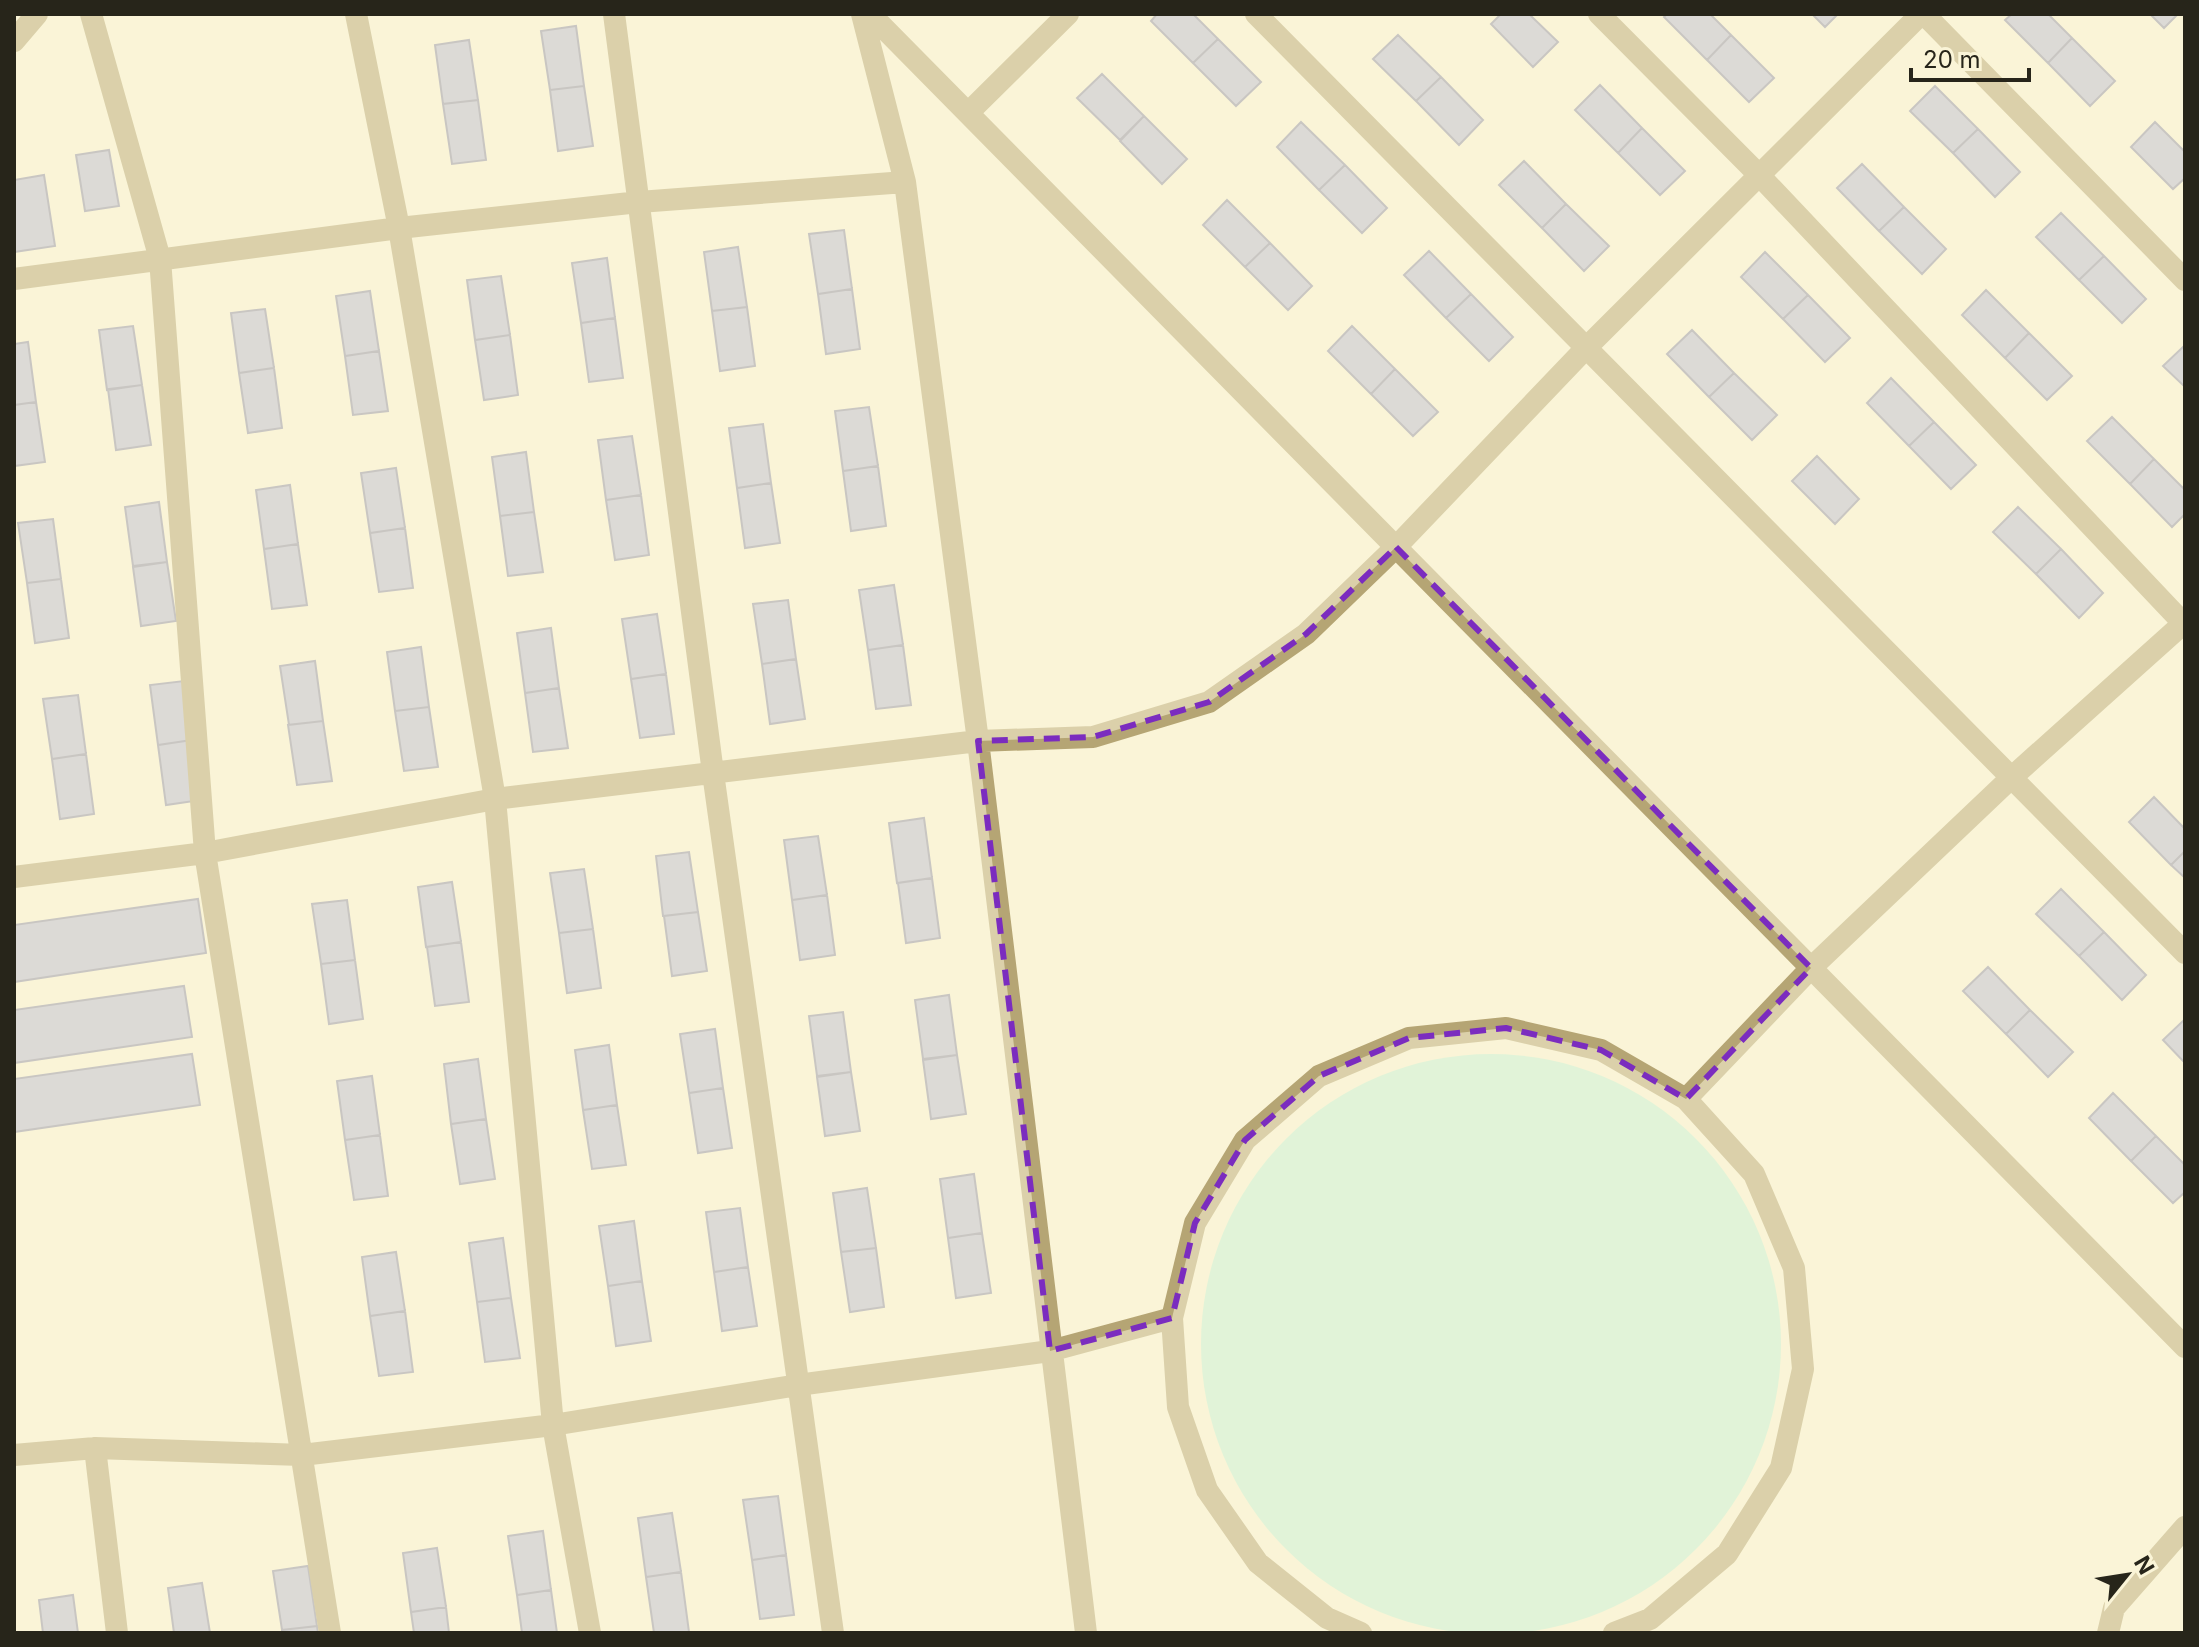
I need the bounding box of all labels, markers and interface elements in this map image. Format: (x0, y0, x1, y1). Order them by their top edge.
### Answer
scale bar (1911, 32, 2029, 82)
text: 20 m (1923, 45, 1981, 74)
north arrow (2087, 1535, 2167, 1615)
text: N (2129, 1551, 2160, 1579)

